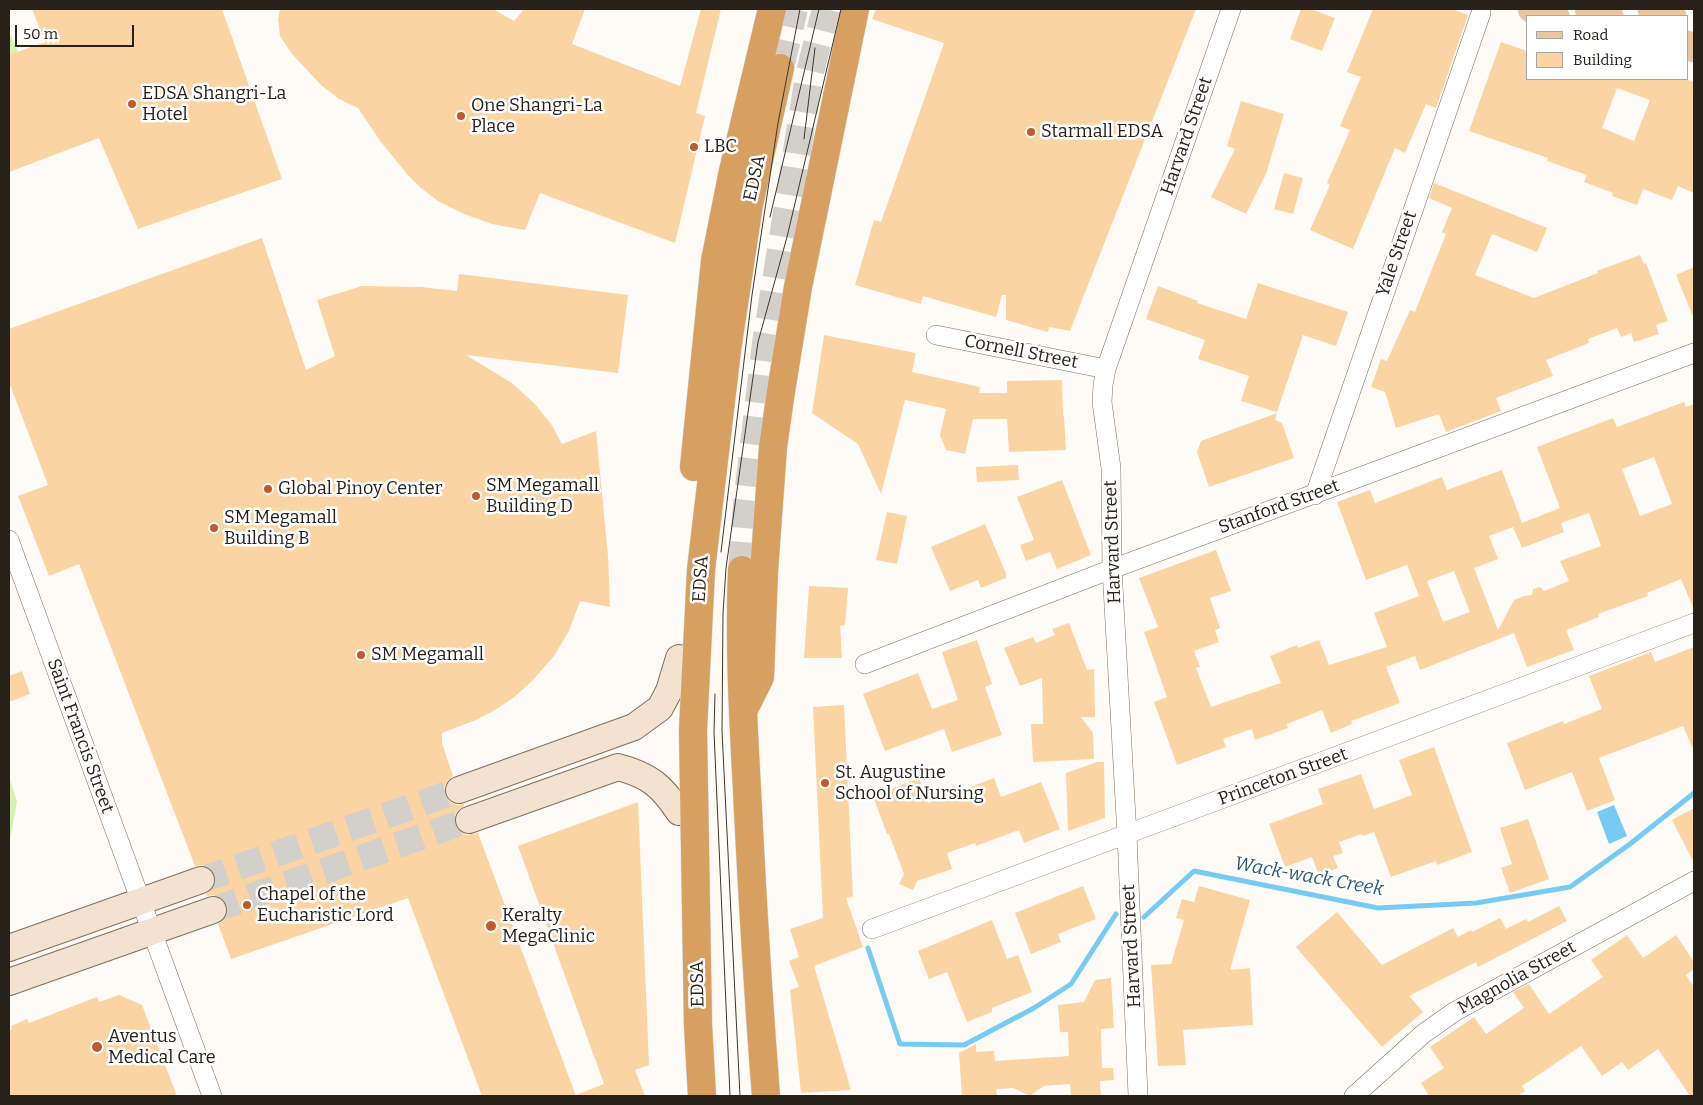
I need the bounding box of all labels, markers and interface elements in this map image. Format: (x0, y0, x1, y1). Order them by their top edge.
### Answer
scale bar (18, 15, 136, 47)
legend (1526, 15, 1688, 80)
text: 50 m (23, 25, 58, 43)
text: Road (1573, 26, 1608, 44)
text: Building (1573, 51, 1632, 69)
street label: Harvard Street (1157, 74, 1217, 198)
place label: EDSA Shangri-La Hotel (142, 83, 286, 126)
place label: One Shangri-La Place (471, 95, 603, 138)
marker: EDSA Shangri-La Hotel (126, 98, 138, 110)
marker: One Shangri-La Place (455, 110, 467, 122)
place label: Starmall EDSA (1041, 121, 1163, 143)
marker: Starmall EDSA (1025, 126, 1037, 138)
place label: LBC (704, 136, 737, 158)
marker: LBC (688, 141, 700, 153)
street label: EDSA (740, 153, 770, 203)
street label: Yale Street (1372, 208, 1422, 300)
street label: Cornell Street (962, 330, 1080, 374)
place label: SM Megamall Building D (486, 475, 599, 518)
street label: Stanford Street (1216, 475, 1342, 539)
place label: Global Pinoy Center (278, 478, 442, 500)
street label: Harvard Street (1100, 480, 1126, 604)
marker: Global Pinoy Center (262, 483, 274, 495)
marker: SM Megamall Building D (470, 490, 482, 502)
place label: SM Megamall Building B (224, 507, 337, 550)
marker: SM Megamall Building B (208, 522, 220, 534)
street label: EDSA (689, 555, 713, 603)
place label: SM Megamall (371, 644, 484, 666)
marker: SM Megamall (355, 649, 367, 661)
street label: Saint Francis Street (42, 656, 118, 816)
street label: Princeton Street (1215, 744, 1351, 810)
place label: St. Augustine School of Nursing (835, 762, 984, 804)
marker: St. Augustine School of Nursing (819, 777, 831, 789)
water label: Wack-wack Creek (1233, 853, 1385, 901)
place label: Chapel of the Eucharistic Lord (257, 884, 394, 926)
street label: Harvard Street (1118, 884, 1146, 1008)
marker: Chapel of the Eucharistic Lord (241, 899, 253, 911)
place label: Keralty MegaClinic (502, 905, 595, 948)
marker: Keralty MegaClinic (484, 919, 498, 933)
street label: Magnolia Street (1454, 937, 1580, 1019)
street label: EDSA (687, 960, 709, 1008)
place label: Aventus Medical Care (108, 1026, 216, 1068)
marker: Aventus Medical Care (90, 1040, 104, 1054)

